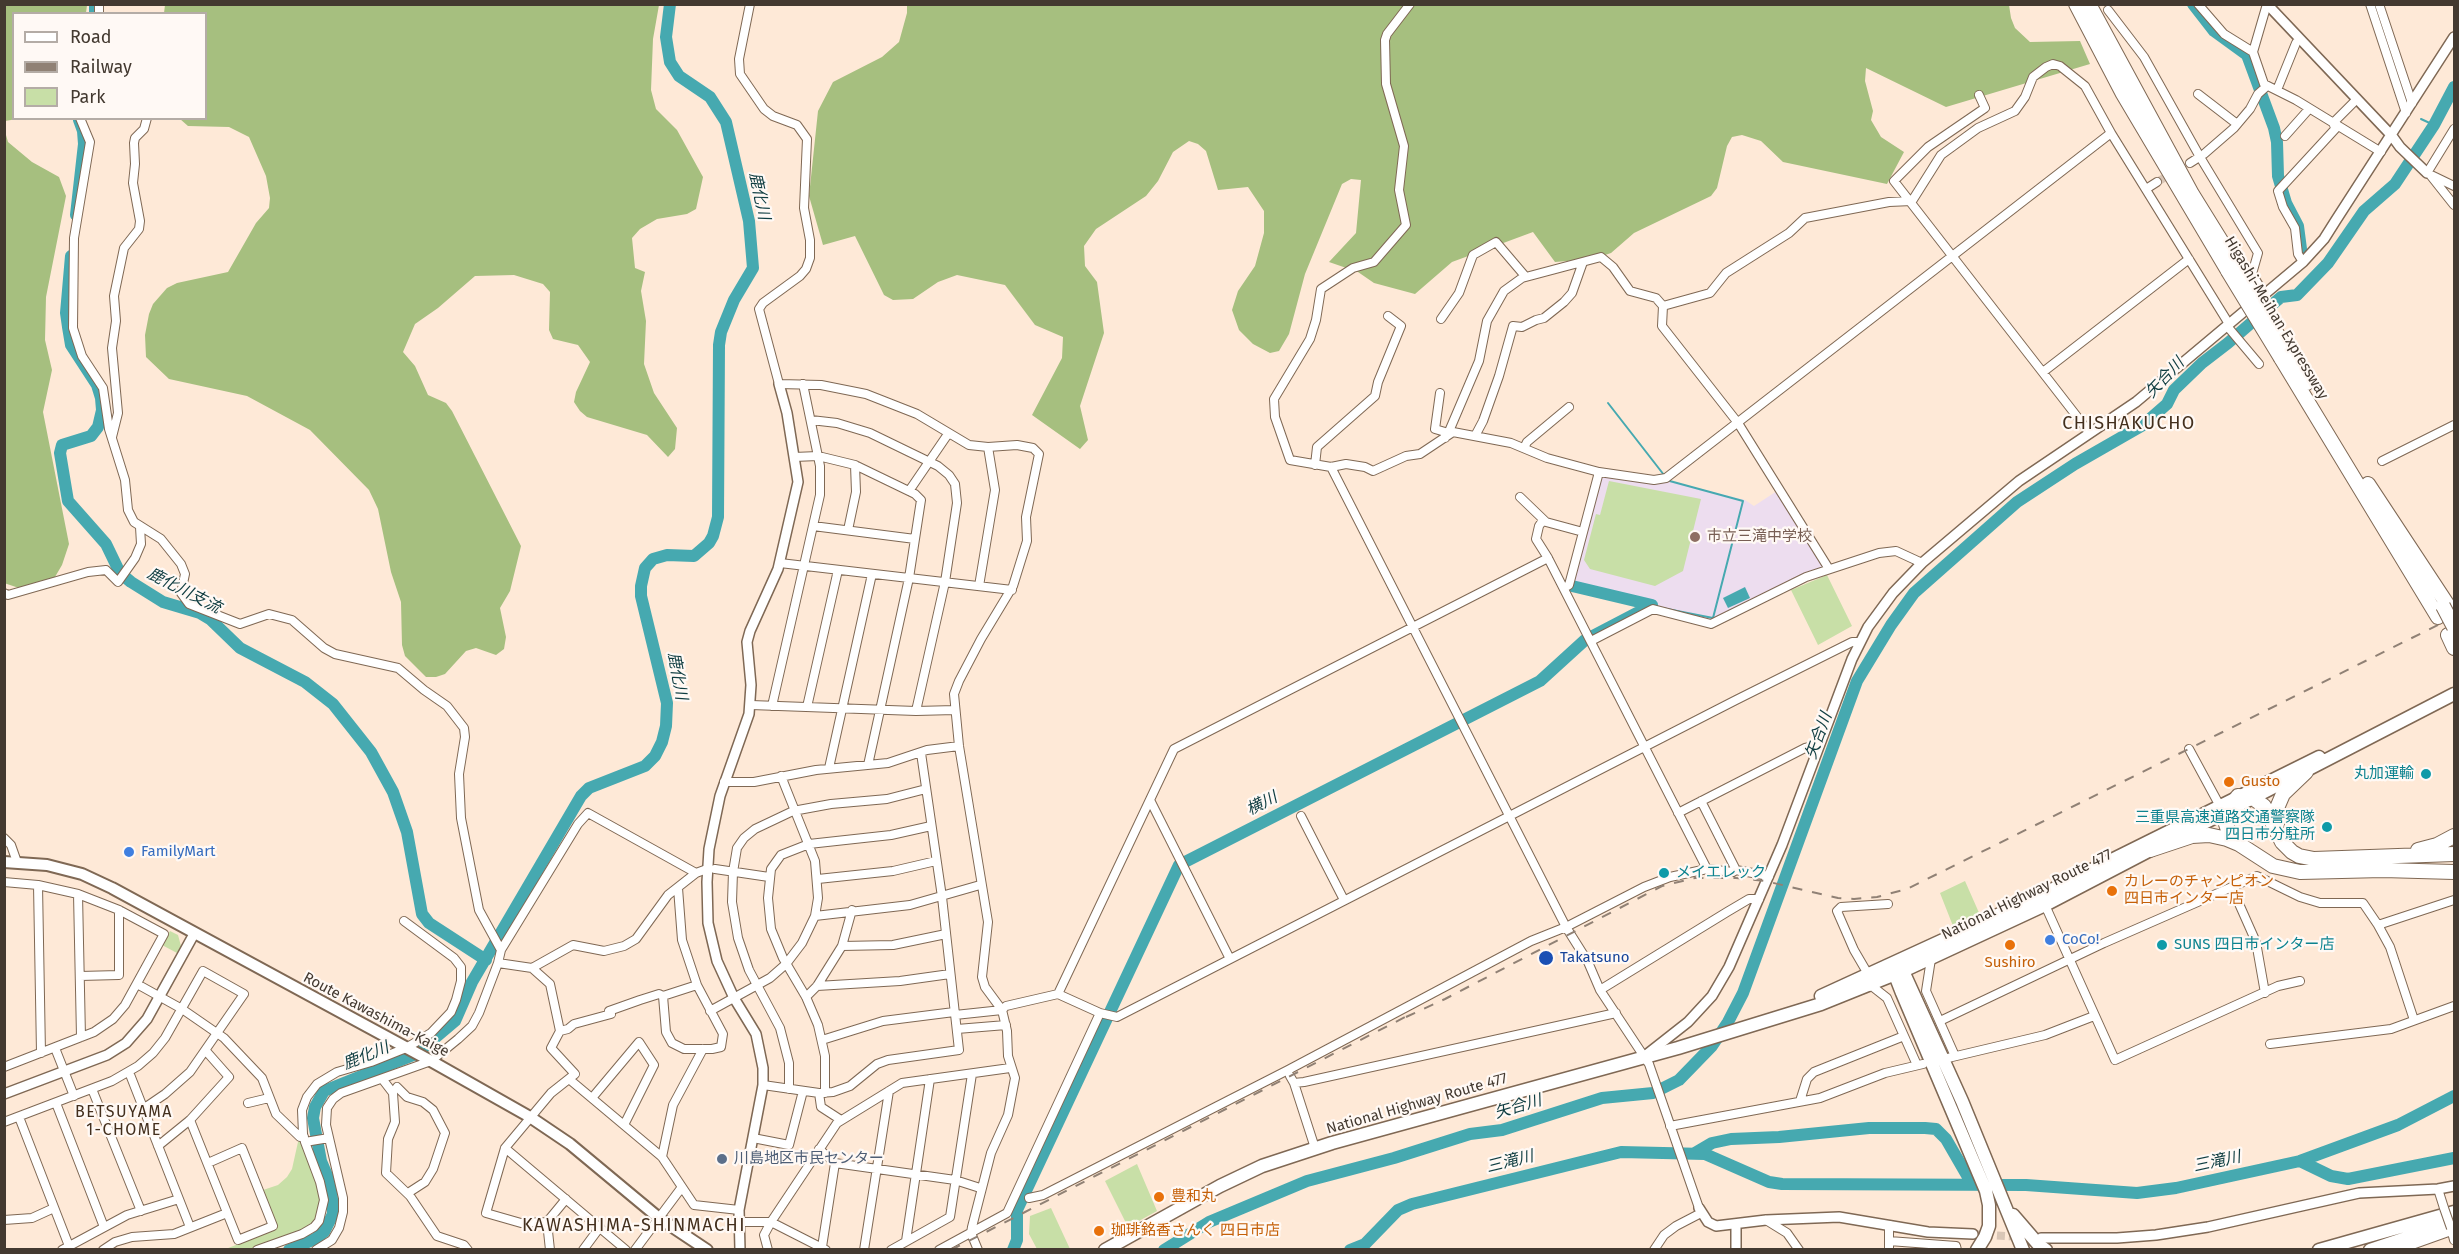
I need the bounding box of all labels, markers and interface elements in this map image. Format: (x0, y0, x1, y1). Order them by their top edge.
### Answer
legend (12, 12, 207, 120)
text: Road (70, 26, 112, 48)
text: Railway (70, 56, 132, 78)
text: Park (70, 86, 105, 108)
water label: 鹿化川 (745, 171, 773, 221)
street label: Higashi-Meihan Expressway (2220, 233, 2332, 403)
water label: 矢合川 (2142, 354, 2188, 402)
district label: CHISHAKUCHO (2062, 413, 2196, 435)
place label: 市立三滝中学校 (1707, 528, 1812, 546)
marker: 市立三滝中学校 (1688, 530, 1702, 544)
water label: 鹿化川支流 (144, 564, 224, 618)
water label: 鹿化川 (663, 651, 691, 701)
water label: 矢合川 (1802, 710, 1836, 762)
place label: 丸加運輸 (2354, 765, 2414, 783)
marker: 丸加運輸 (2419, 767, 2433, 781)
place label: Gusto (2241, 773, 2280, 791)
marker: Gusto (2222, 775, 2236, 789)
water label: 横川 (1243, 788, 1281, 820)
place label: 三重県高速道路交通警察隊 四日市分駐所 (2135, 809, 2315, 844)
marker: 三重県高速道路交通警察隊 四日市分駐所 (2320, 820, 2334, 834)
place label: FamilyMart (141, 843, 215, 861)
marker: FamilyMart (122, 845, 136, 859)
street label: National Highway Route 477 (1939, 846, 2115, 944)
place label: メイエレック (1676, 864, 1766, 882)
marker: メイエレック (1657, 866, 1671, 880)
place label: カレーのチャンピオン 四日市インター店 (2124, 873, 2274, 908)
marker: カレーのチャンピオン 四日市インター店 (2105, 884, 2119, 898)
place label: CoCo! (2062, 931, 2099, 949)
marker: CoCo! (2043, 933, 2057, 947)
place label: SUNS 四日市インター店 (2174, 936, 2334, 954)
marker: Sushiro (2003, 938, 2017, 952)
marker: SUNS 四日市インター店 (2155, 938, 2169, 952)
marker: Takatsuno (1537, 949, 1555, 967)
place label: Takatsuno (1560, 949, 1629, 967)
place label: Sushiro (1984, 954, 2036, 972)
street label: Route Kawashima-Kaige (300, 969, 452, 1061)
water label: 鹿化川 (340, 1038, 392, 1074)
street label: National Highway Route 477 (1324, 1070, 1510, 1138)
water label: 矢合川 (1492, 1091, 1544, 1123)
district label: BETSUYAMA 1-CHOME (75, 1103, 173, 1141)
water label: 三滝川 (1484, 1147, 1536, 1177)
water label: 三滝川 (2192, 1148, 2242, 1176)
place label: 川島地区市民センター (734, 1150, 884, 1168)
marker: 川島地区市民センター (715, 1152, 729, 1166)
place label: 豊和丸 (1171, 1188, 1216, 1206)
marker: 豊和丸 (1152, 1190, 1166, 1204)
district label: KAWASHIMA-SHINMACHI (522, 1215, 746, 1237)
place label: 珈琲銘香さんく 四日市店 (1111, 1222, 1280, 1240)
marker: 珈琲銘香さんく 四日市店 (1092, 1224, 1106, 1238)

